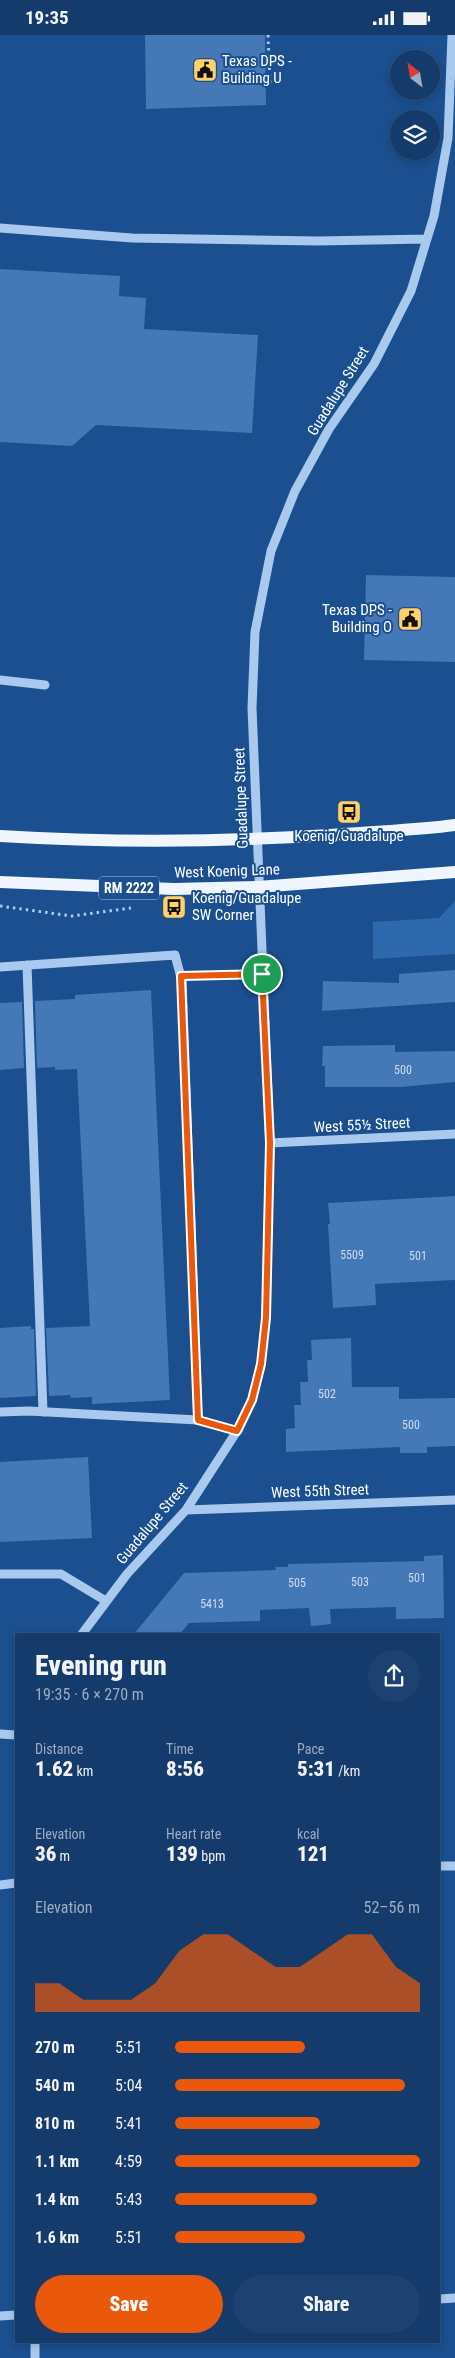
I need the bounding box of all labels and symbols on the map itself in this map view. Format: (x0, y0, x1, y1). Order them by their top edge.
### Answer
north arrow (390, 50, 440, 100)
place label: Texas DPS - Building U (222, 52, 292, 87)
public building icon: Texas DPS - Building U (192, 57, 218, 83)
street label: Guadalupe Street (303, 343, 373, 439)
place label: Texas DPS - Building O (322, 601, 392, 636)
public building icon: Texas DPS - Building O (397, 606, 423, 632)
street label: Guadalupe Street (230, 747, 252, 849)
bus stop icon: Koenig/Guadalupe (336, 799, 362, 825)
place label: Koenig/Guadalupe (294, 827, 404, 845)
street label: West Koenig Lane (174, 860, 280, 882)
road number: RM 2222 (99, 876, 159, 899)
place label: Koenig/Guadalupe SW Corner (192, 889, 301, 924)
bus stop icon: Koenig/Guadalupe SW Corner (161, 894, 187, 920)
pin (241, 953, 283, 995)
house number: 500 (394, 1063, 412, 1077)
street label: West 55½ Street (313, 1113, 411, 1137)
house number: 5509 (340, 1248, 364, 1262)
house number: 501 (409, 1249, 427, 1263)
house number: 502 (318, 1387, 336, 1401)
house number: 500 (402, 1418, 420, 1432)
street label: Guadalupe Street (112, 1478, 192, 1568)
street label: West 55th Street (271, 1480, 369, 1502)
house number: 501 (408, 1571, 426, 1585)
house number: 503 (351, 1575, 369, 1589)
house number: 505 (288, 1576, 306, 1590)
house number: 5413 (200, 1597, 224, 1611)

